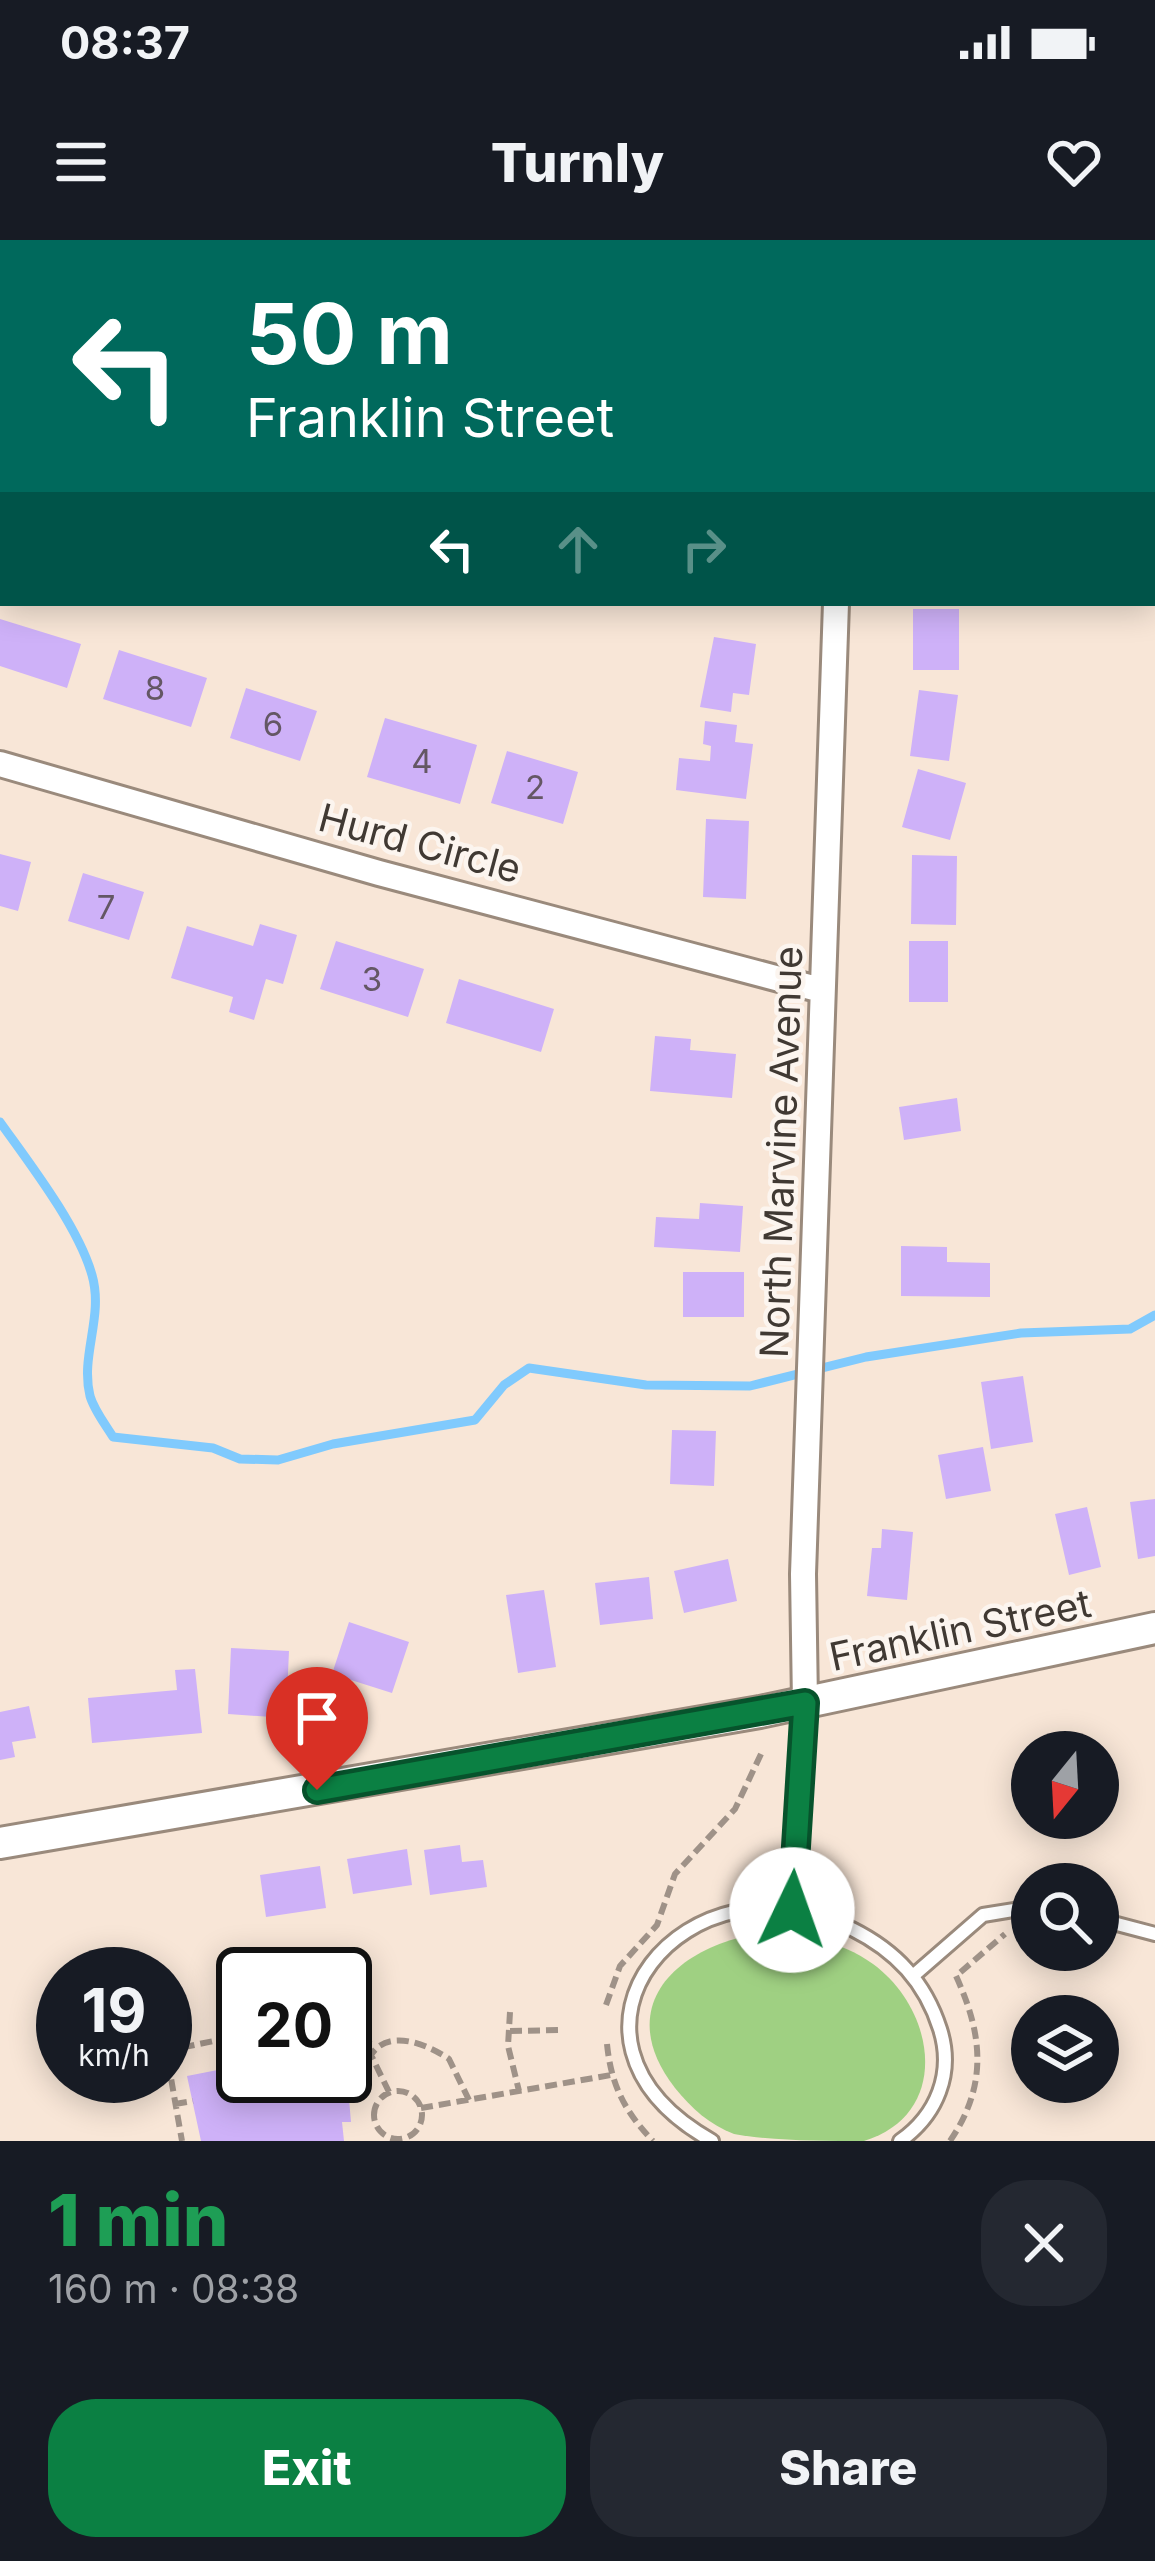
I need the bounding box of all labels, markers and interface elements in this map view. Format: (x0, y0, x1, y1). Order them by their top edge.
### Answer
text: 08:37 (60, 15, 190, 70)
icon: menu (48, 129, 114, 195)
icon: heart (1041, 129, 1107, 195)
text: Turnly (491, 130, 664, 195)
text: 50 m (246, 283, 453, 384)
icon: left (48, 288, 204, 444)
text: Franklin Street (246, 385, 614, 450)
icon: left (419, 516, 485, 582)
icon: ahead (545, 516, 611, 582)
icon: right (671, 516, 737, 582)
house number: 8 (145, 668, 165, 708)
house number: 6 (263, 704, 283, 744)
house number: 4 (411, 741, 433, 781)
house number: 2 (525, 767, 545, 807)
street label: Hurd Circle (314, 793, 526, 892)
house number: 7 (97, 887, 115, 927)
street label: North Marvine Avenue (750, 945, 811, 1359)
house number: 3 (362, 959, 382, 999)
street label: Franklin Street (825, 1579, 1095, 1680)
pin (266, 1667, 368, 1790)
icon: arrive (284, 1685, 350, 1751)
north arrow (1011, 1731, 1119, 1839)
map controls (1011, 1731, 1119, 2103)
position arrow (729, 1847, 855, 1973)
button: search (1011, 1863, 1119, 1971)
speed limit sign: 20 (216, 1947, 372, 2103)
text: 19 (82, 1974, 146, 2046)
button: layers (1011, 1995, 1119, 2103)
text: km/h (78, 2037, 150, 2073)
text: 1 min (48, 2176, 228, 2263)
button: close (981, 2180, 1107, 2306)
text: 160 m · 08:38 (48, 2265, 299, 2312)
button: Exit (48, 2399, 566, 2537)
button: Share (590, 2399, 1107, 2537)

